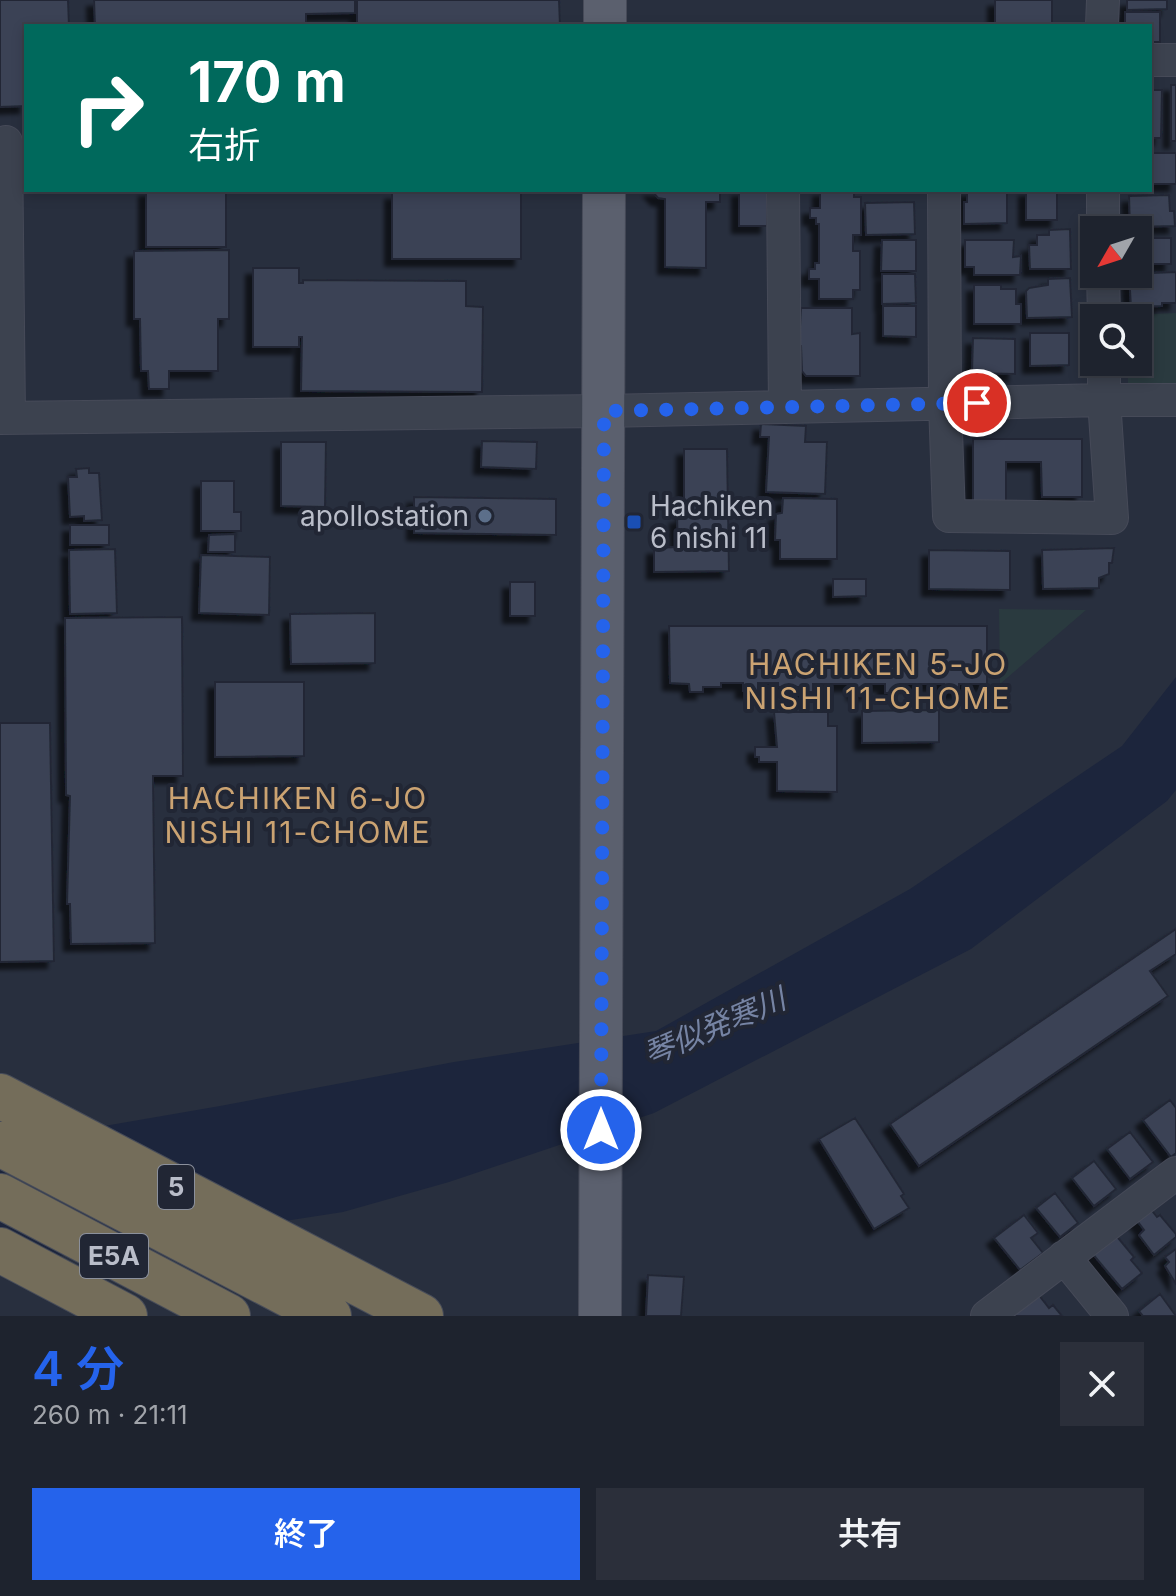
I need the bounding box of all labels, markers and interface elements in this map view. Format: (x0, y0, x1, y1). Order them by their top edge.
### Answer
text: 170 m (188, 48, 346, 116)
icon: right (56, 56, 160, 160)
text: 右折 (188, 123, 260, 167)
north arrow (1080, 216, 1152, 288)
map controls (1080, 216, 1152, 376)
button: search (1080, 304, 1152, 376)
pin (943, 369, 1011, 437)
icon: arrive (955, 381, 999, 425)
place label: Hachiken 6 nishi 11 (650, 489, 773, 555)
place label: apollostation (300, 499, 469, 533)
marker: apollostation (476, 507, 494, 525)
marker: Hachiken 6 nishi 11 (625, 513, 643, 531)
district label: HACHIKEN 5-JO NISHI 11-CHOME (744, 646, 1012, 716)
district label: HACHIKEN 6-JO NISHI 11-CHOME (164, 780, 432, 850)
water label: 琴似発寒川 (639, 979, 793, 1072)
position arrow (559, 1088, 643, 1172)
road number: 5 (158, 1165, 194, 1209)
road number: E5A (80, 1234, 148, 1278)
text: 4 分 (32, 1339, 124, 1398)
button: close (1060, 1342, 1144, 1426)
text: 260 m · 21:11 (32, 1399, 188, 1430)
button: 終了 (32, 1488, 580, 1580)
button: 共有 (596, 1488, 1144, 1580)

